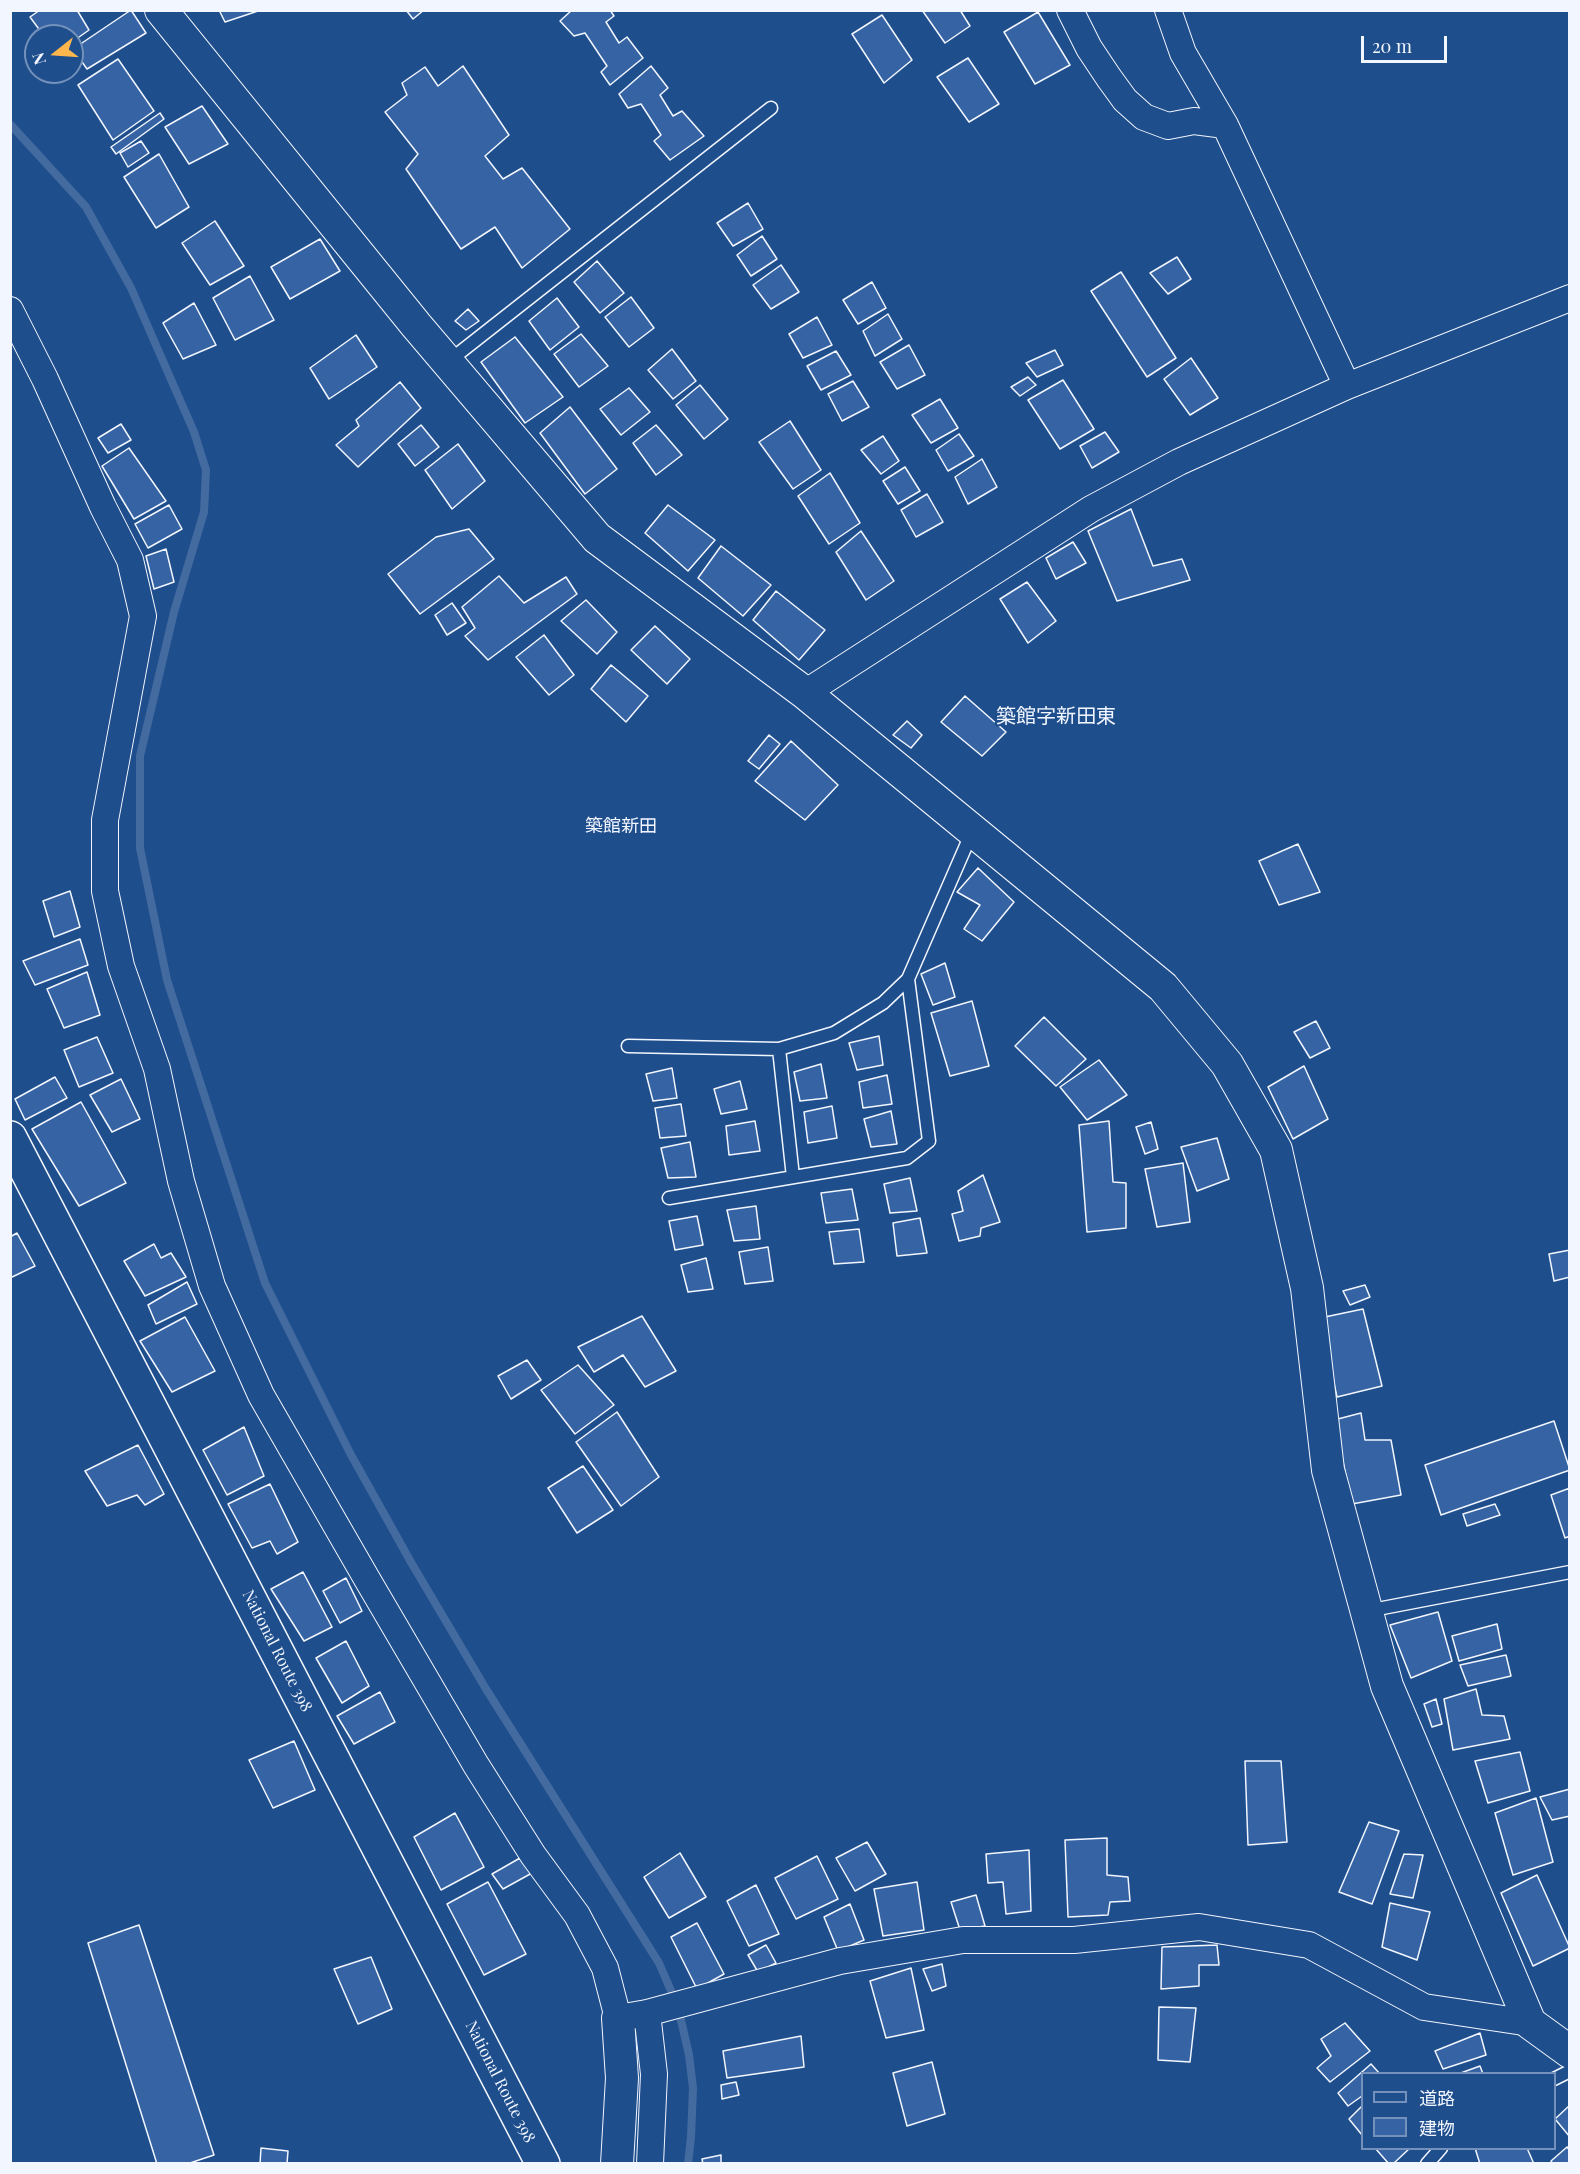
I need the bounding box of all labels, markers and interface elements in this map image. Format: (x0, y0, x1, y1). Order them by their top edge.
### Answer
north arrow (24, 24, 84, 84)
scale bar (1364, 24, 1450, 62)
text: 20 m (1372, 34, 1412, 58)
text: N (26, 50, 50, 67)
district label: 築館字新田東 (996, 705, 1116, 729)
district label: 築館新田 (585, 815, 657, 837)
street label: National Route 398 (238, 1587, 316, 1715)
street label: National Route 398 (461, 2018, 539, 2146)
legend (1361, 2072, 1556, 2150)
text: 道路 (1419, 2086, 1455, 2110)
text: 建物 (1419, 2116, 1455, 2140)

